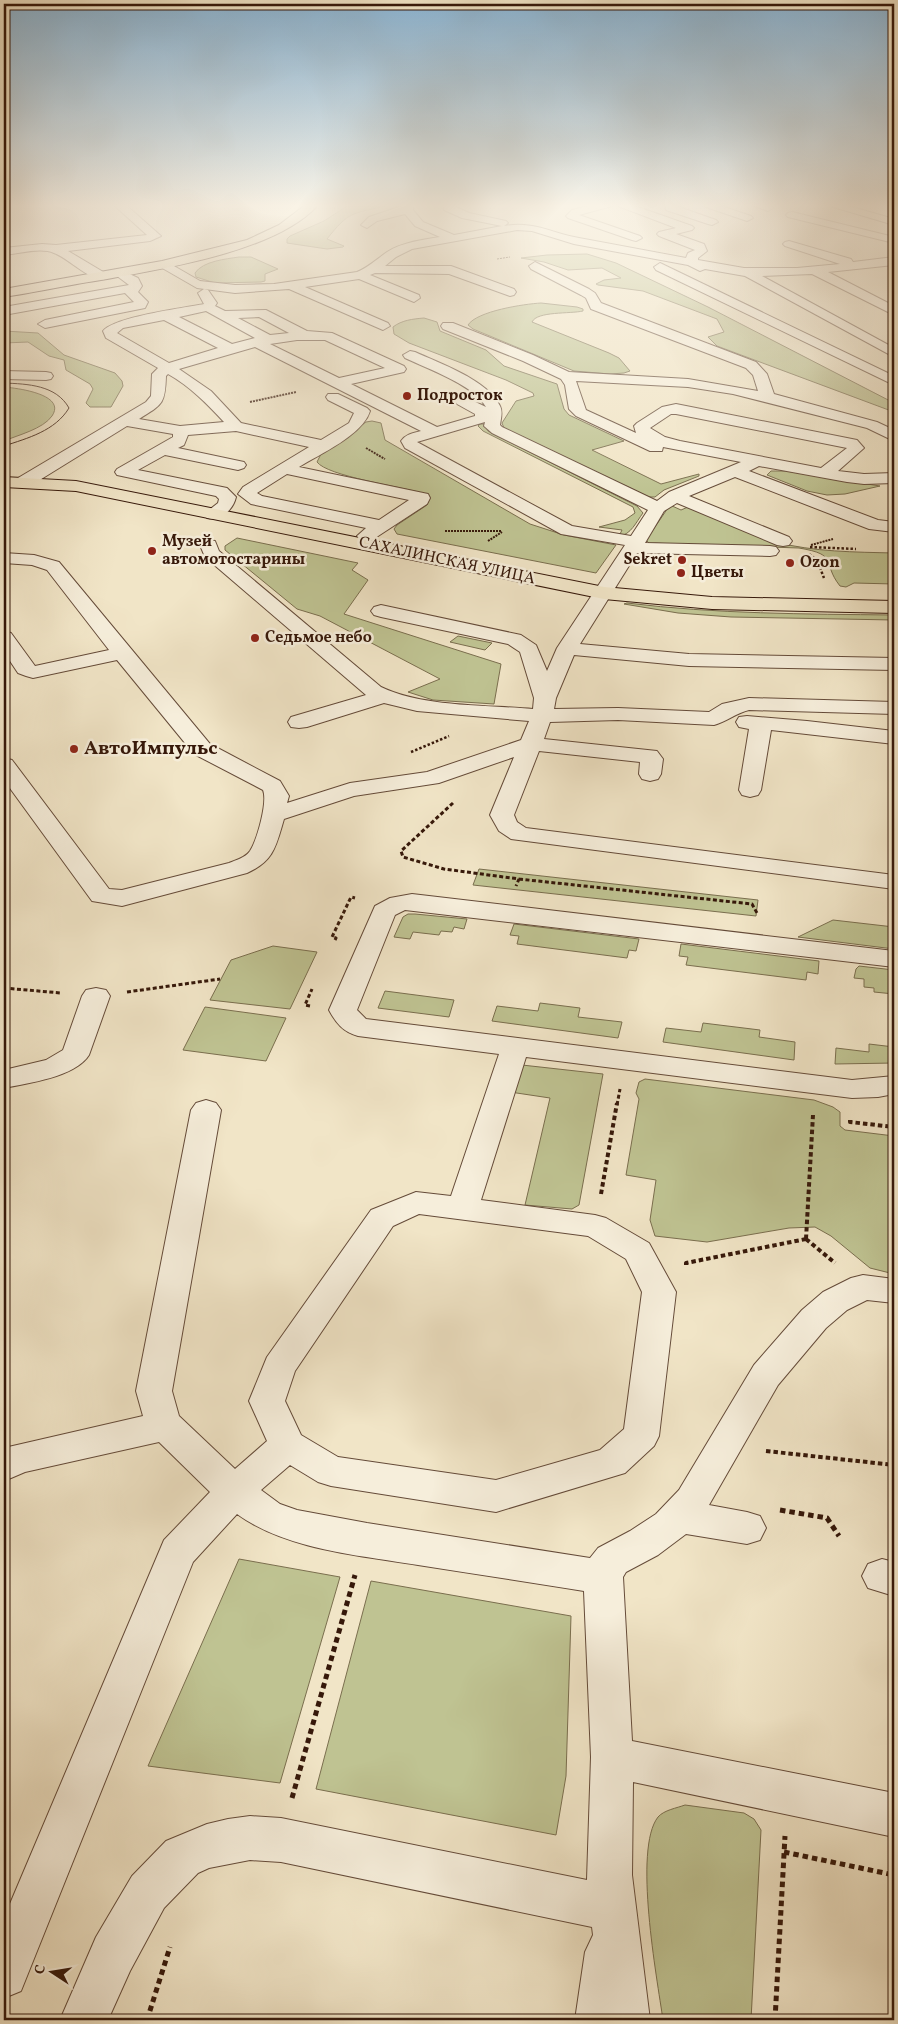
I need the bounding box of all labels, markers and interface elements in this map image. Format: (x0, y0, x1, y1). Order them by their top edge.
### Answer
place label: Подросток (417, 385, 503, 407)
marker: Подросток (401, 390, 413, 402)
place label: Музей автомотостарины (162, 531, 305, 571)
street label: САХАЛИНСКАЯ УЛИЦА (357, 532, 537, 590)
marker: Музей автомотостарины (146, 545, 158, 557)
place label: Sekret (623, 549, 672, 571)
place label: Ozon (800, 552, 840, 574)
marker: Sekret (676, 554, 688, 566)
marker: Ozon (784, 557, 796, 569)
place label: Цветы (691, 562, 744, 584)
marker: Цветы (675, 567, 687, 579)
place label: Седьмое небо (265, 627, 372, 649)
marker: Седьмое небо (249, 632, 261, 644)
place label: АвтоИмпульс (84, 735, 217, 763)
marker: АвтоИмпульс (68, 743, 80, 755)
north arrow (28, 1946, 78, 1996)
text: С (31, 1963, 51, 1976)

